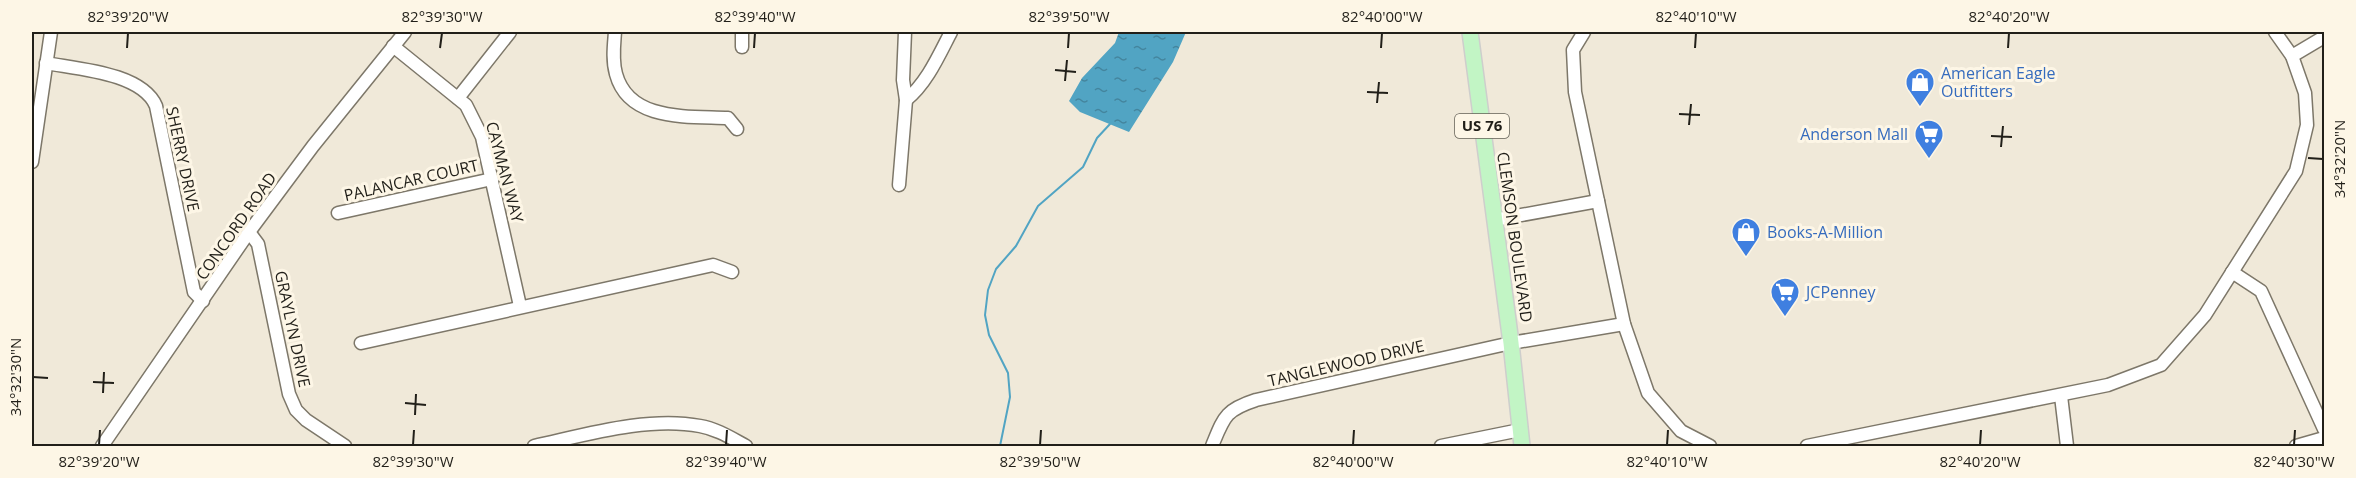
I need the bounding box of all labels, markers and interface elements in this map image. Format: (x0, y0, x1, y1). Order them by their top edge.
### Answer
text: 82°39'20"W (88, 6, 169, 26)
text: 82°39'30"W (402, 6, 483, 26)
text: 82°39'40"W (715, 6, 796, 26)
text: 82°39'50"W (1029, 6, 1110, 26)
text: 82°40'00"W (1342, 6, 1423, 26)
text: 82°40'10"W (1656, 6, 1737, 26)
text: 82°40'20"W (1969, 6, 2050, 26)
place label: American Eagle Outfitters (1941, 62, 2056, 102)
shop icon: American Eagle Outfitters (1904, 66, 1936, 108)
street label: SHERRY DRIVE (161, 105, 205, 213)
road number: US 76 (1455, 114, 1509, 138)
supermarket icon: Anderson Mall (1913, 118, 1945, 160)
street label: CAYMAN WAY (481, 119, 529, 225)
text: 34°32'20"N (2329, 120, 2349, 198)
place label: Anderson Mall (1800, 123, 1908, 145)
street label: CLEMSON BOULEVARD (1492, 150, 1538, 324)
street label: PALANCAR COURT (342, 154, 481, 206)
street label: CONCORD ROAD (191, 168, 281, 284)
shop icon: Books-A-Million (1730, 216, 1762, 258)
place label: Books-A-Million (1767, 221, 1883, 243)
street label: GRAYLYN DRIVE (270, 269, 316, 389)
supermarket icon: JCPenney (1769, 276, 1801, 318)
place label: JCPenney (1804, 281, 1877, 303)
street label: TANGLEWOOD DRIVE (1266, 334, 1426, 392)
text: 34°32'30"N (5, 338, 25, 416)
text: 82°39'20"W (59, 451, 140, 471)
text: 82°39'30"W (373, 451, 454, 471)
text: 82°39'40"W (686, 451, 767, 471)
text: 82°39'50"W (1000, 451, 1081, 471)
text: 82°40'00"W (1313, 451, 1394, 471)
text: 82°40'10"W (1627, 451, 1708, 471)
text: 82°40'20"W (1940, 451, 2021, 471)
text: 82°40'30"W (2254, 451, 2335, 471)

